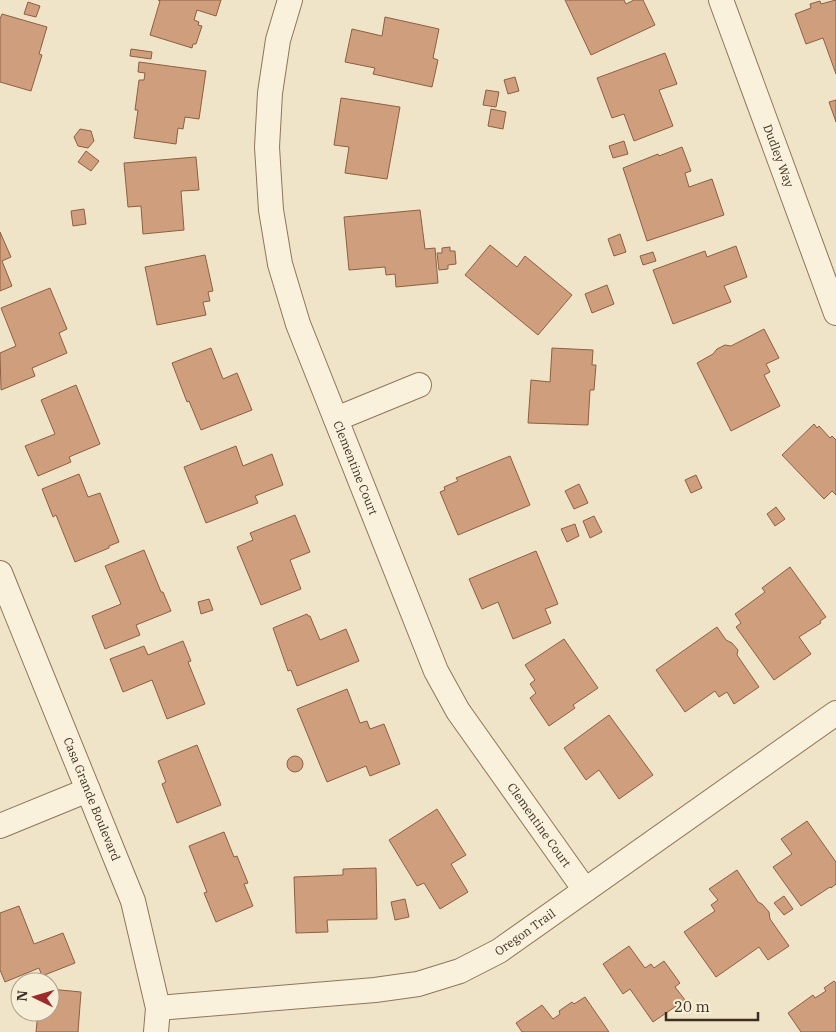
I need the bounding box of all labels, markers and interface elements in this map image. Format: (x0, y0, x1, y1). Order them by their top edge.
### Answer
street label: Dudley Way (760, 122, 797, 190)
street label: Clementine Court (330, 419, 381, 517)
street label: Casa Grande Boulevard (60, 735, 124, 863)
street label: Clementine Court (504, 780, 574, 870)
street label: Oregon Trail (492, 905, 559, 959)
north arrow (10, 972, 60, 1022)
text: N (13, 990, 31, 1002)
scale bar (666, 990, 758, 1022)
text: 20 m (674, 997, 710, 1016)

